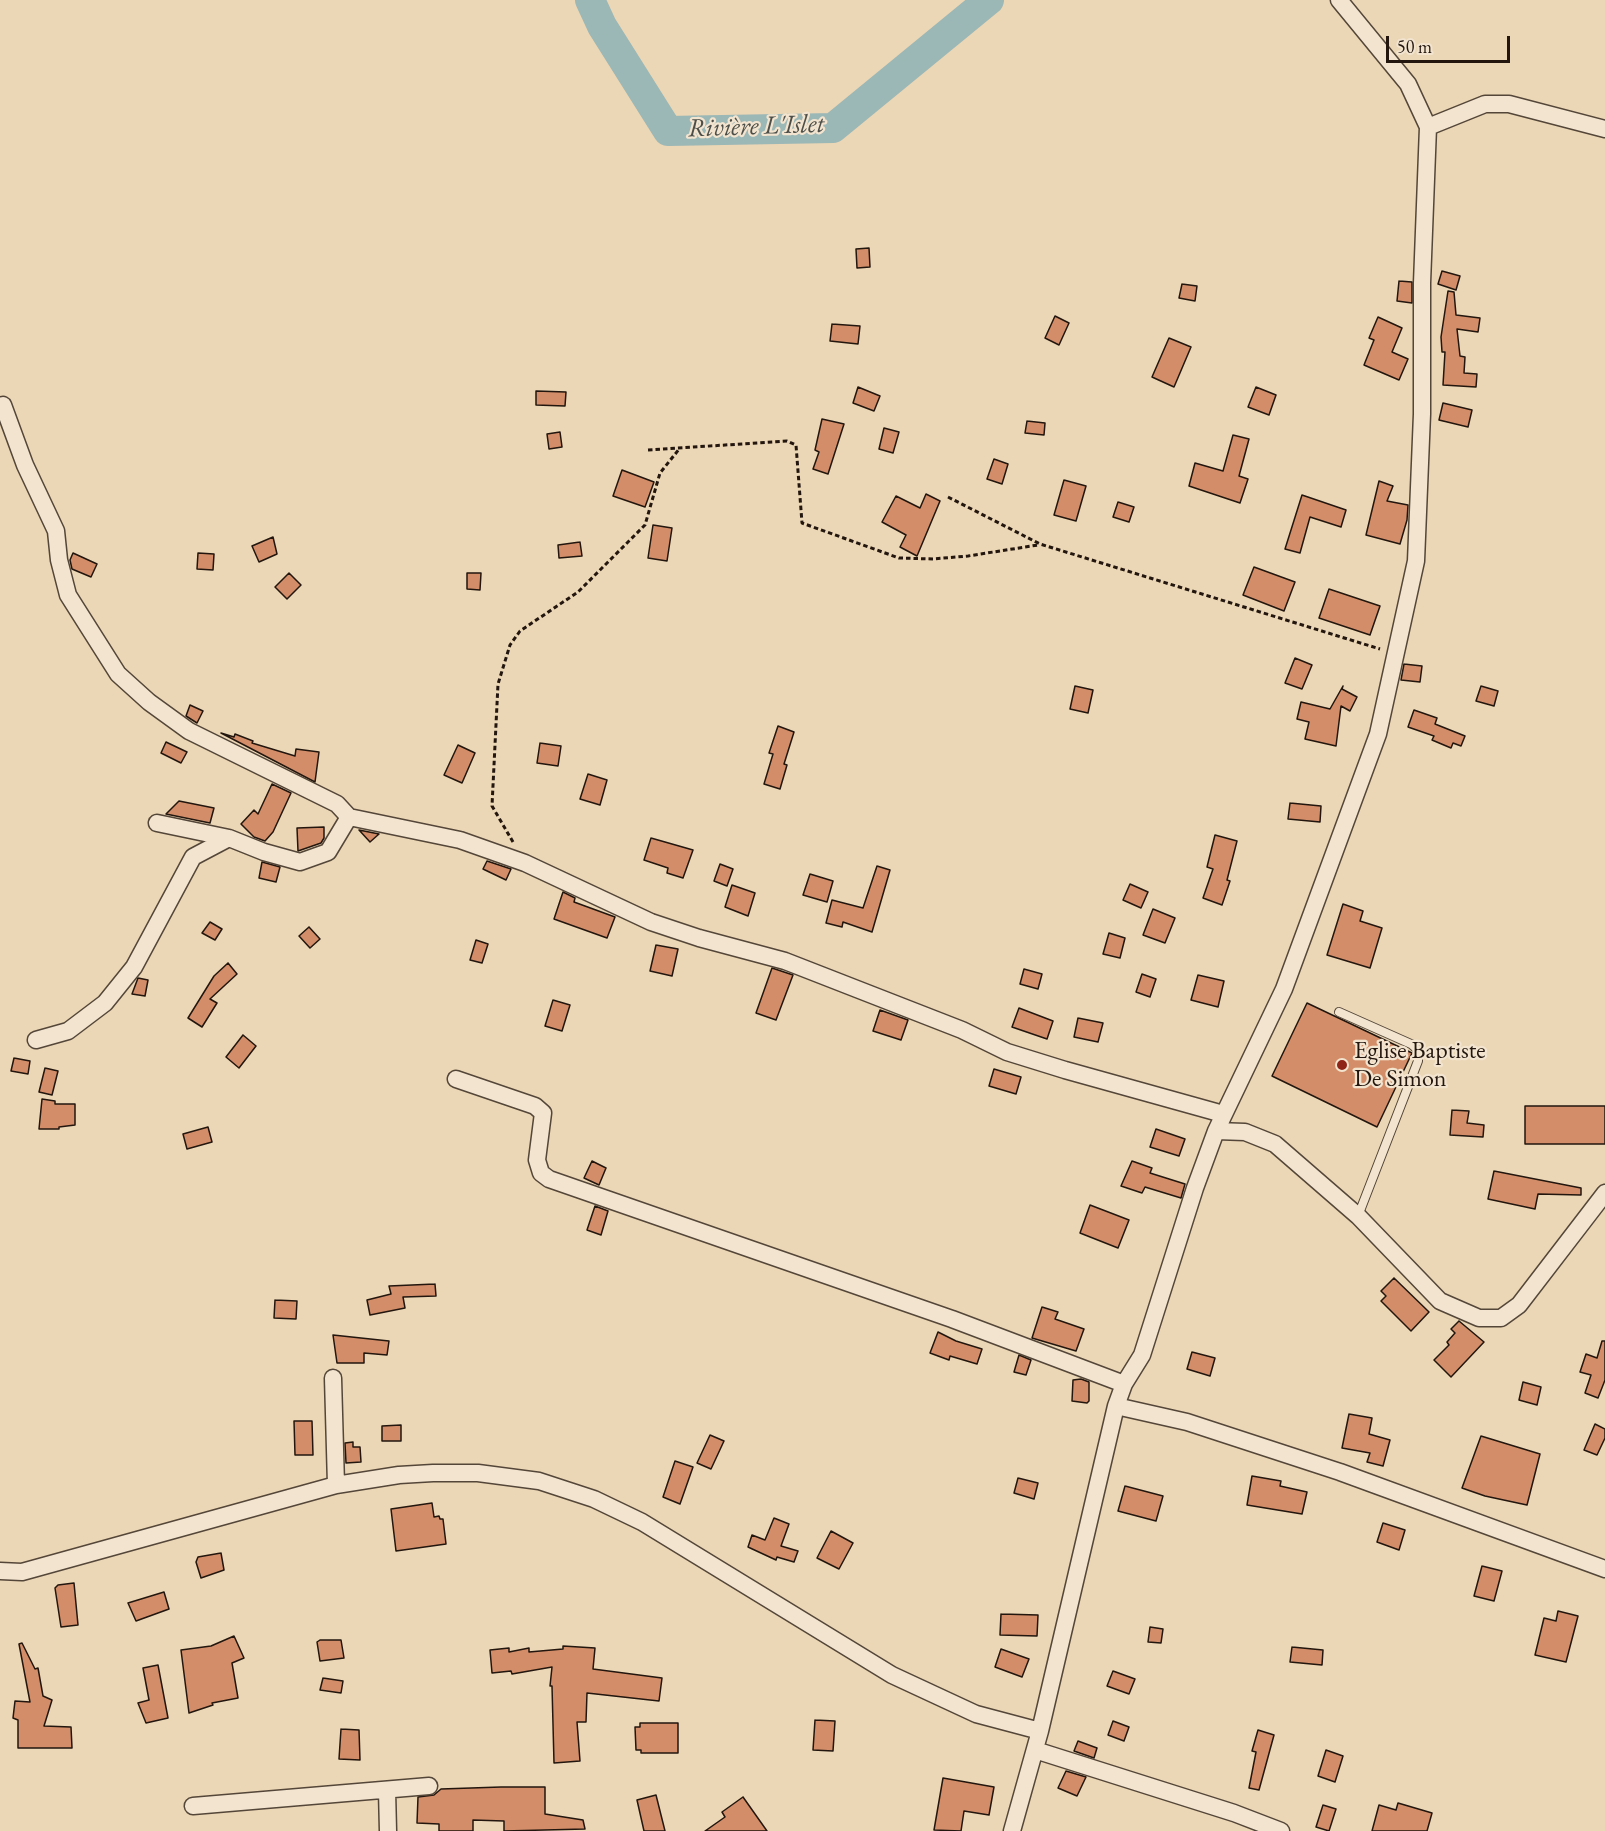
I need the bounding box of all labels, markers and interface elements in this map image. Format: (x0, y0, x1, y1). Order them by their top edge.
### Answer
scale bar (1389, 24, 1514, 62)
text: 50 m (1397, 35, 1432, 58)
water label: Rivière L'Islet (687, 109, 825, 145)
place label: Eglise Baptiste De Simon (1354, 1037, 1486, 1093)
marker: Eglise Baptiste De Simon (1335, 1058, 1349, 1072)

